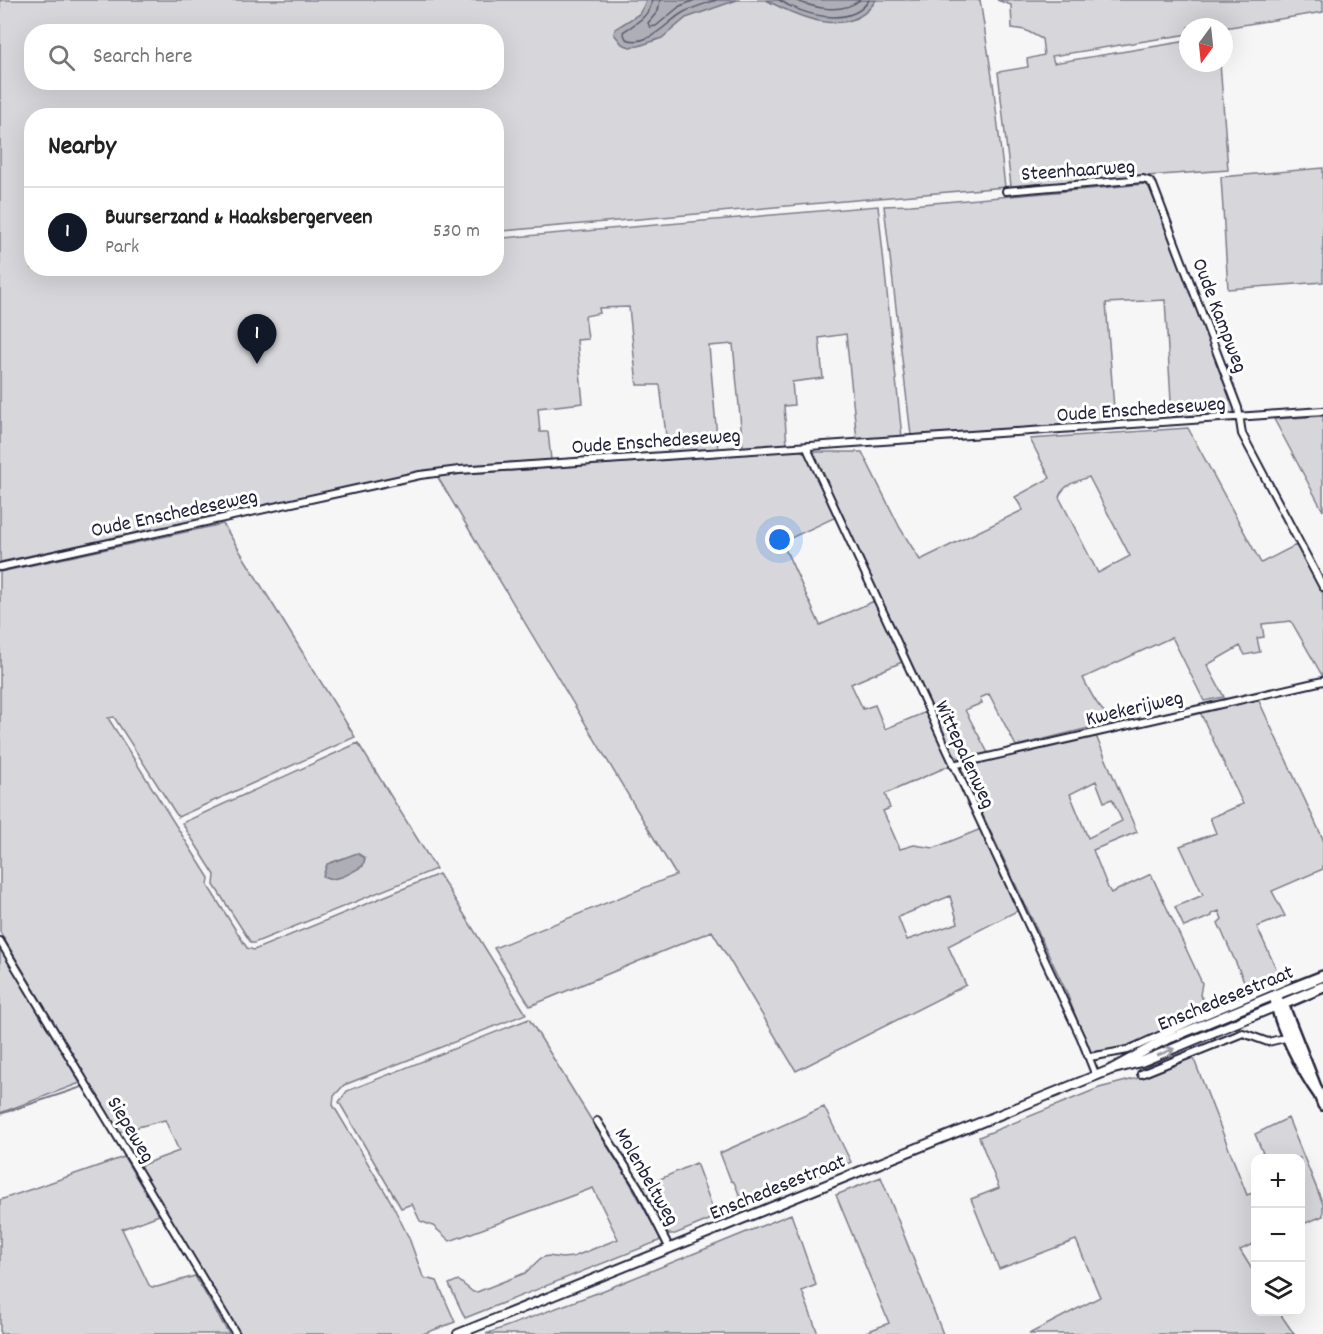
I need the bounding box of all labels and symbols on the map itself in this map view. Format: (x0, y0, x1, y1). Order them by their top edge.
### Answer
north arrow (1179, 18, 1233, 72)
street label: Steenhaarweg (1020, 153, 1136, 191)
street label: Oude Kampweg (1183, 254, 1254, 378)
pin: 1 (238, 314, 276, 364)
street label: Oude Enschedeseweg (1056, 390, 1227, 432)
street label: Oude Enschedeseweg (571, 422, 742, 464)
street label: Oude Enschedeseweg (89, 483, 261, 547)
your location (765, 525, 794, 554)
street label: Kwekerijweg (1083, 684, 1186, 736)
street label: Wittepalenweg (925, 696, 1001, 814)
street label: Enschedesestraat (1154, 959, 1299, 1041)
one-way arrow (1156, 1046, 1174, 1057)
street label: Siepeweg (98, 1091, 161, 1170)
street label: Molenbeltweg (605, 1123, 686, 1232)
street label: Enschedesestraat (706, 1148, 851, 1230)

